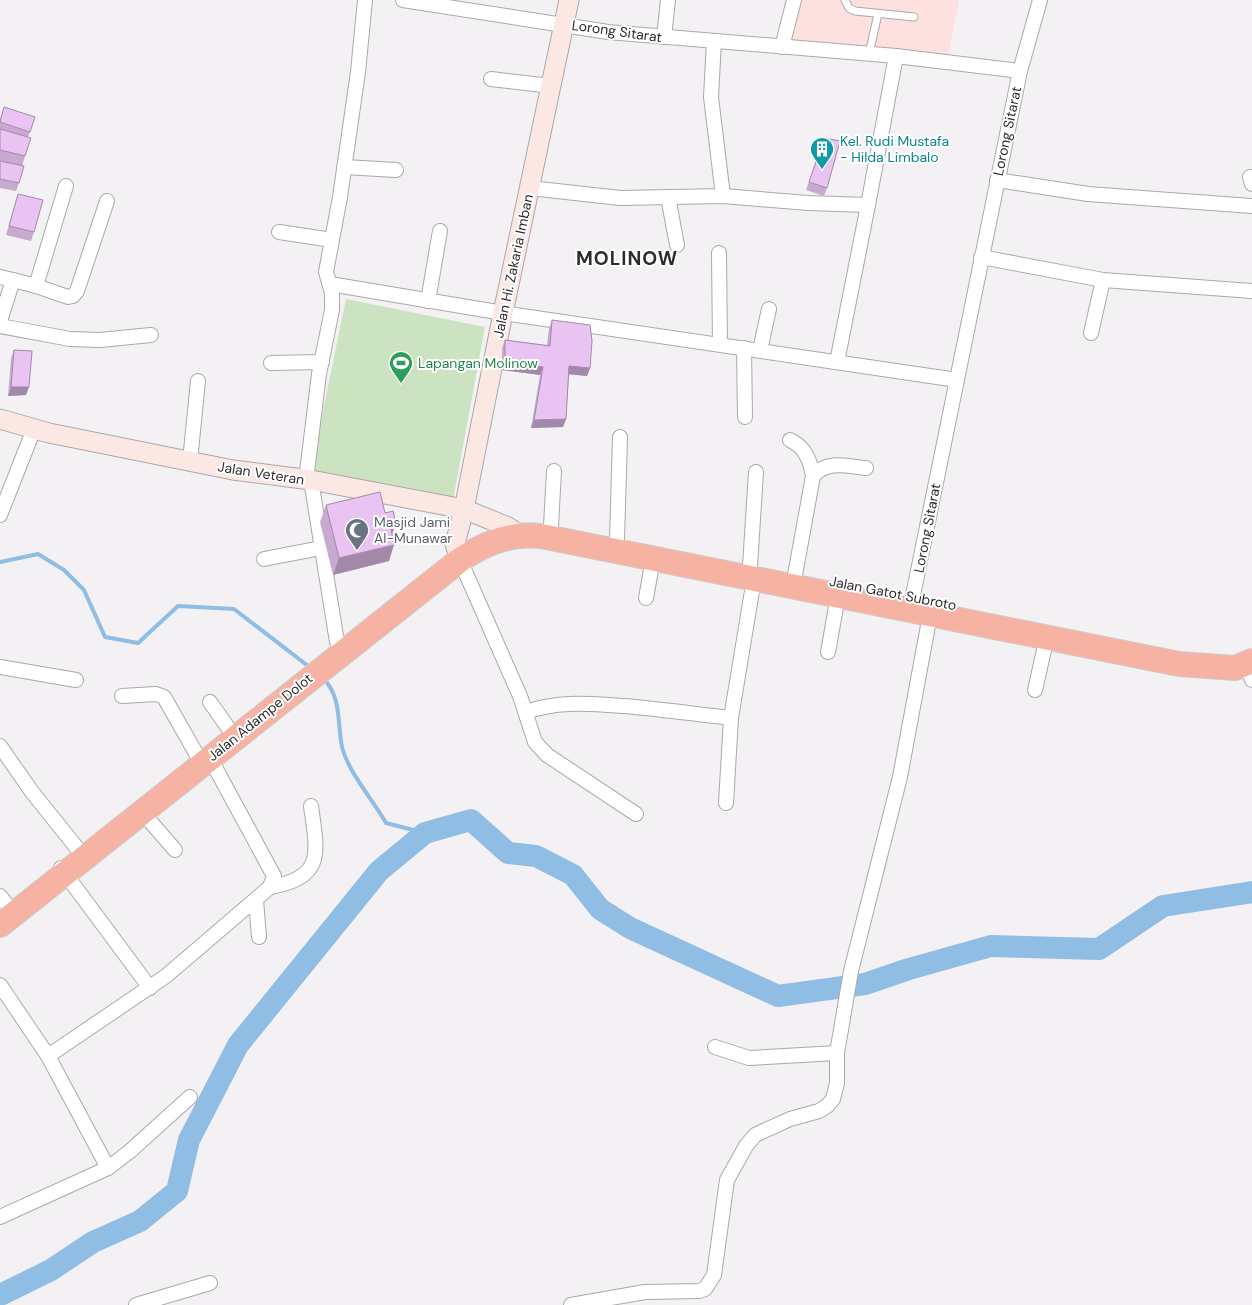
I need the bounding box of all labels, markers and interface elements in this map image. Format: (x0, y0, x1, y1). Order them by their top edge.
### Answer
street label: Lorong Sitarat (571, 16, 663, 46)
street label: Lorong Sitarat (989, 85, 1025, 177)
place label: Kel. Rudi Mustafa - Hilda Limbalo (840, 132, 949, 166)
building icon: Kel. Rudi Mustafa - Hilda Limbalo (809, 136, 835, 170)
street label: Jalan Hi. Zakaria Imban (489, 193, 537, 339)
district label: MOLINOW (576, 246, 678, 271)
sports icon: Lapangan Molinow (388, 350, 414, 384)
place label: Lapangan Molinow (418, 354, 538, 372)
street label: Jalan Veteran (216, 457, 306, 489)
street label: Lorong Sitarat (909, 482, 945, 574)
place label: Masjid Jami Al-Munawar (374, 513, 453, 547)
mosque icon: Masjid Jami Al-Munawar (344, 517, 370, 551)
street label: Jalan Gatot Subroto (828, 572, 958, 614)
street label: Jalan Adampe Dolot (204, 669, 316, 765)

